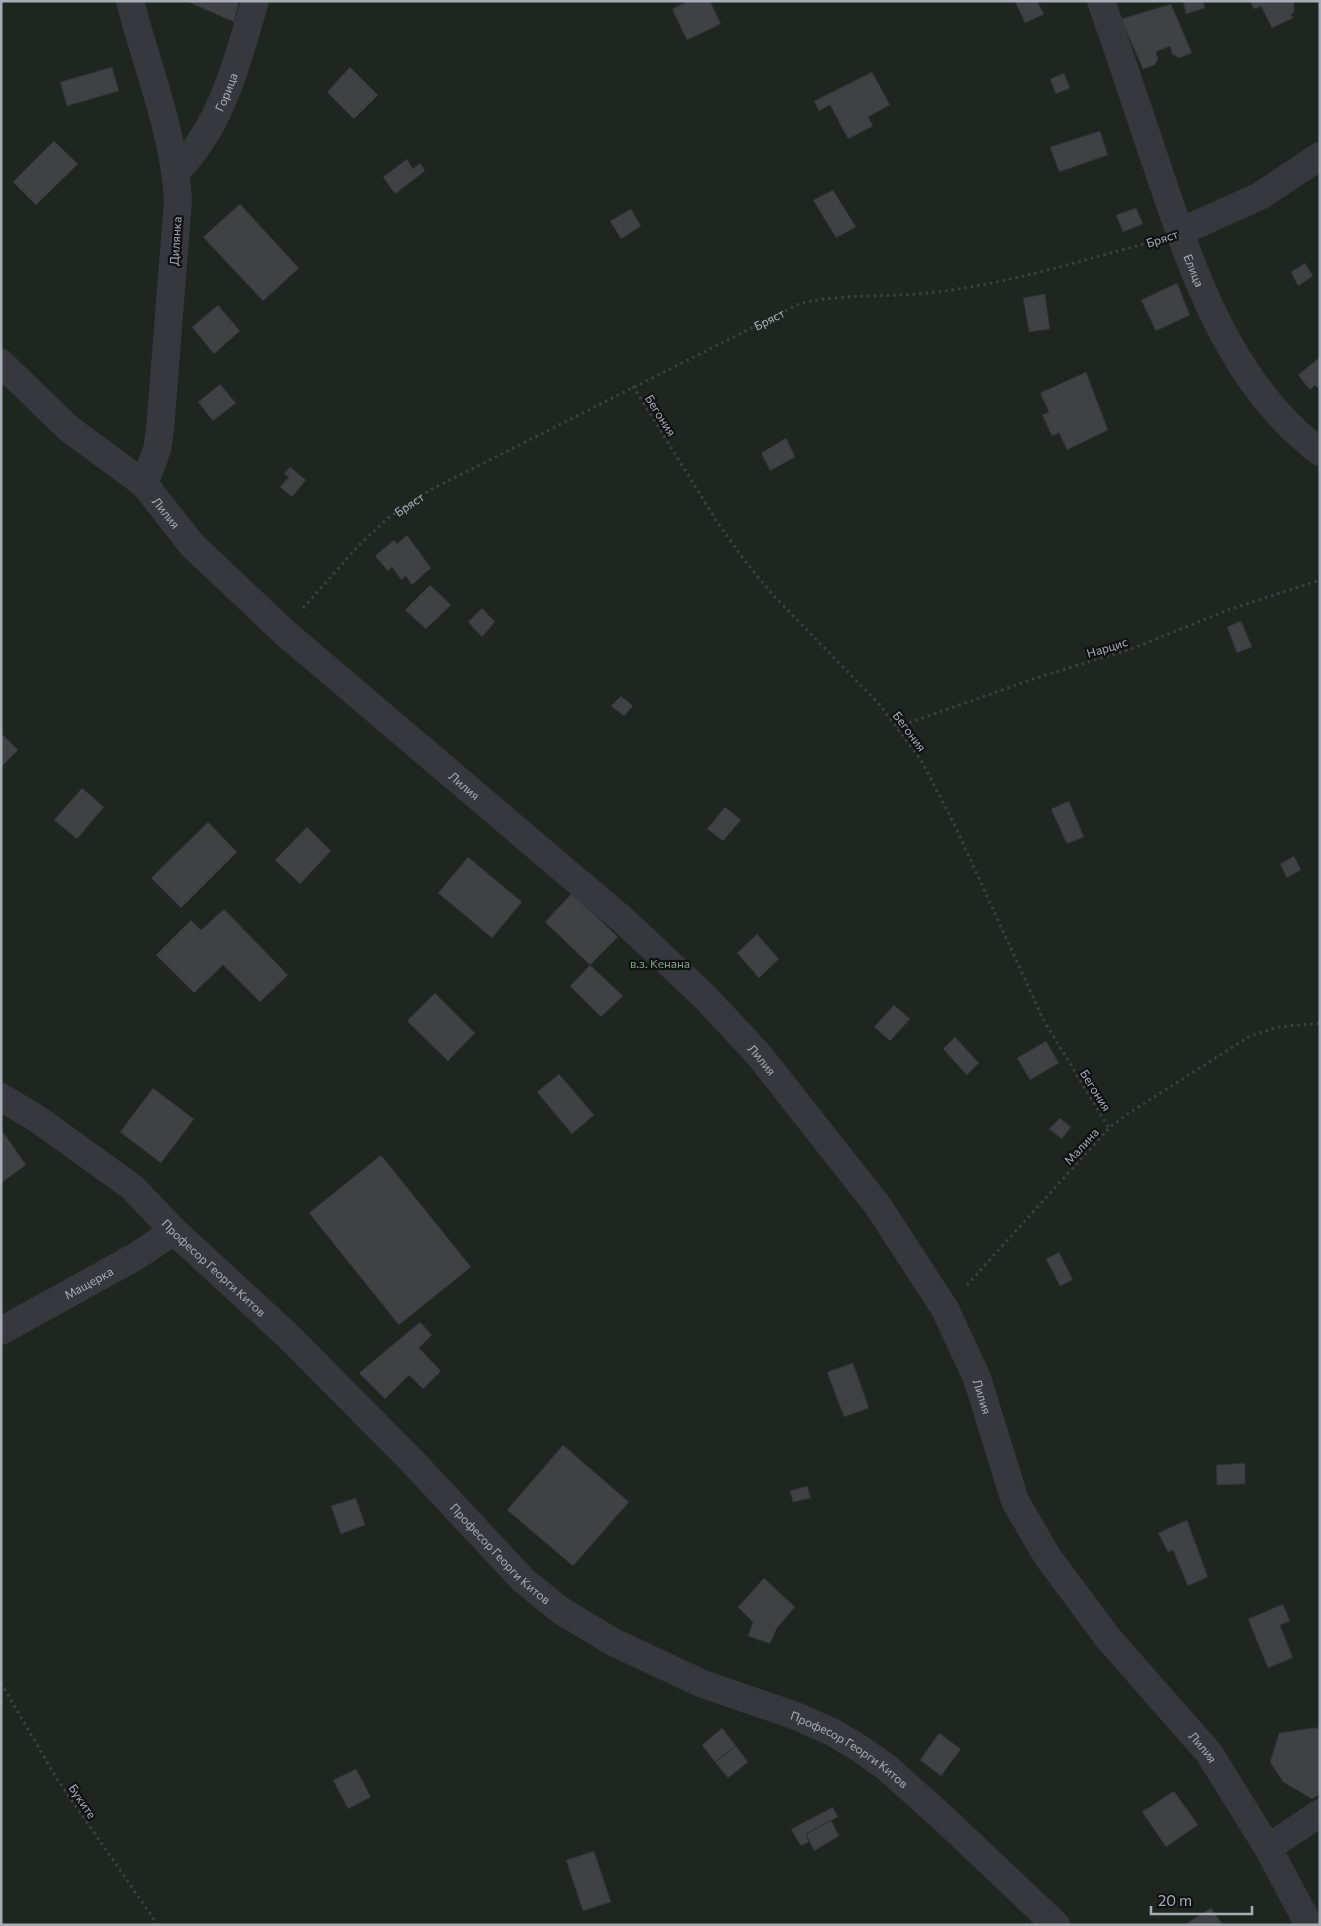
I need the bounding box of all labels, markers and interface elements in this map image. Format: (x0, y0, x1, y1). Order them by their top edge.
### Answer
street label: Горица (212, 71, 240, 113)
street label: Дилянка (166, 216, 184, 266)
street label: Бряст (1144, 226, 1180, 250)
street label: Елица (1181, 252, 1207, 289)
street label: Бряст (751, 305, 787, 333)
street label: Бегония (643, 392, 679, 438)
street label: Бряст (391, 489, 427, 519)
street label: Лилия (150, 494, 183, 531)
street label: Нарцис (1085, 634, 1129, 660)
street label: Бегония (890, 708, 930, 754)
street label: Лилия (446, 768, 483, 802)
park label: в.з. Кенана (630, 956, 690, 970)
street label: Лилия (745, 1041, 779, 1078)
street label: Бегония (1078, 1067, 1114, 1113)
street label: Малина (1061, 1125, 1101, 1167)
street label: Професор Георги Китов (159, 1216, 269, 1319)
street label: Мащерка (62, 1264, 115, 1302)
street label: Лилия (971, 1377, 995, 1416)
street label: Професор Георги Китов (448, 1500, 553, 1607)
street label: Професор Георги Китов (789, 1708, 911, 1791)
street label: Лилия (1186, 1729, 1220, 1765)
street label: Буките (66, 1781, 100, 1821)
scale bar (1151, 1884, 1252, 1916)
text: 20 m (1158, 1891, 1192, 1909)

